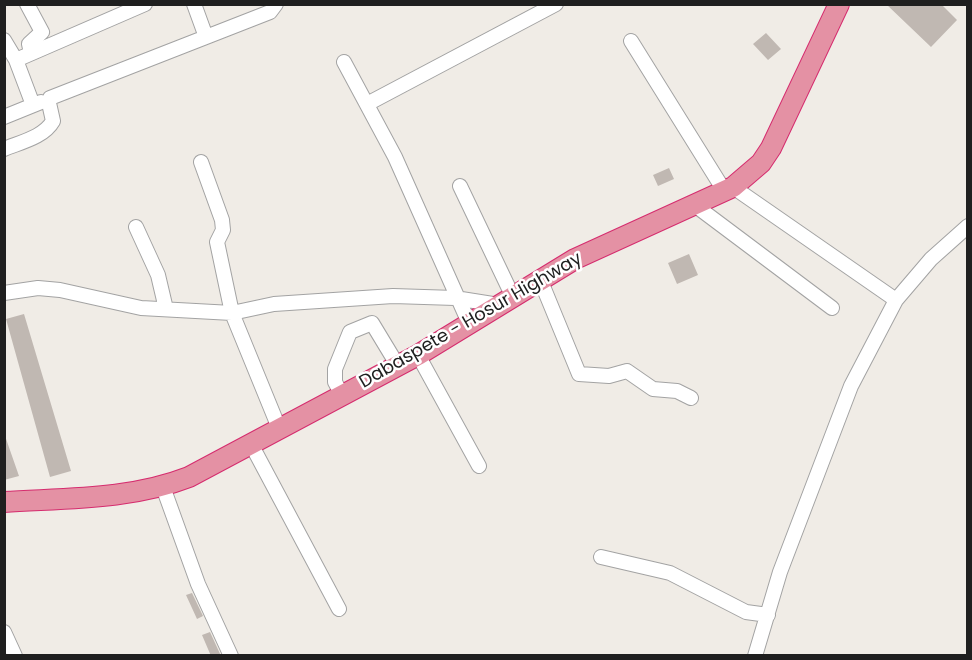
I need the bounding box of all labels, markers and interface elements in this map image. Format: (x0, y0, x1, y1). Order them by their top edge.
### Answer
street label: Dabaspete - Hosur Highway (356, 248, 586, 394)

